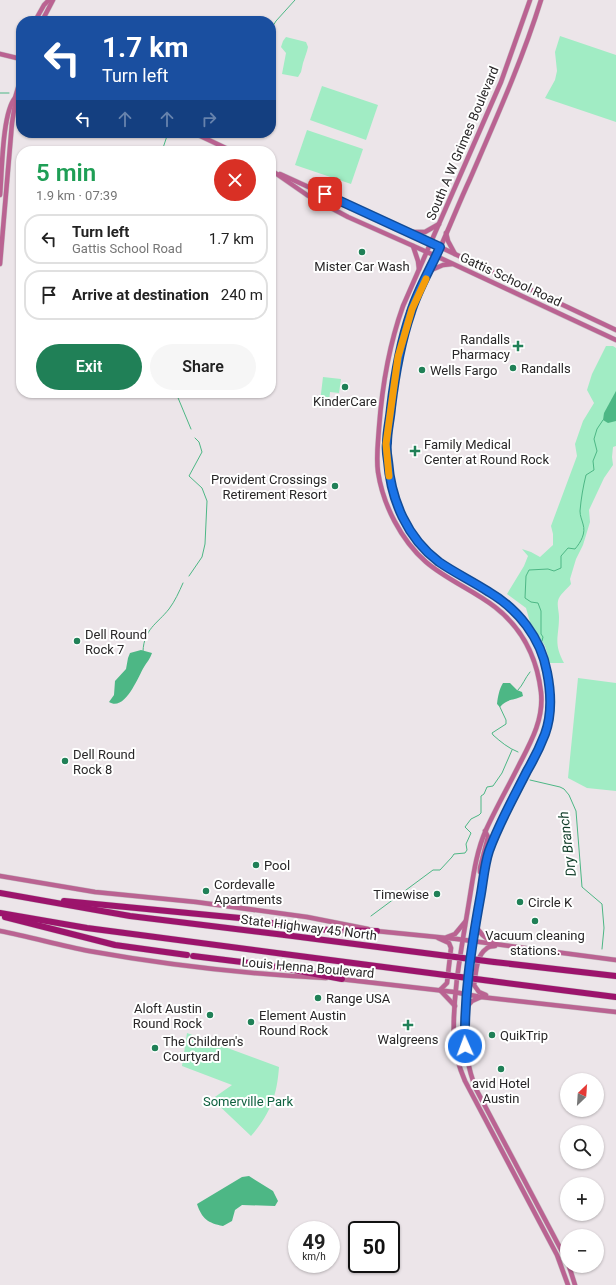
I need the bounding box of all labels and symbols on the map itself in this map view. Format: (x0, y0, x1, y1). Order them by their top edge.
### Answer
street label: South A W Grimes Boulevard (423, 64, 502, 222)
pin (308, 177, 342, 211)
marker: Mister Car Wash (357, 247, 367, 257)
street label: Gattis School Road (458, 249, 564, 310)
place label: Mister Car Wash (314, 259, 410, 274)
place label: Randalls Pharmacy (452, 332, 510, 362)
marker: Randalls Pharmacy (513, 341, 523, 351)
place label: Randalls (521, 361, 571, 376)
place label: Wells Fargo (430, 363, 498, 378)
marker: Randalls (508, 363, 518, 373)
marker: Wells Fargo (417, 365, 427, 375)
marker: KinderCare (340, 382, 350, 392)
place label: KinderCare (313, 394, 377, 409)
place label: Family Medical Center at Round Rock (424, 437, 549, 467)
marker: Family Medical Center at Round Rock (409, 445, 421, 457)
place label: Provident Crossings Retirement Resort (211, 472, 327, 502)
marker: Provident Crossings Retirement Resort (330, 481, 340, 491)
place label: Dell Round Rock 7 (85, 627, 147, 657)
marker: Dell Round Rock 7 (72, 636, 82, 646)
place label: Dell Round Rock 8 (73, 747, 135, 777)
marker: Dell Round Rock 8 (60, 756, 70, 766)
water label: Dry Branch (555, 810, 579, 878)
place label: Pool (264, 858, 290, 873)
marker: Pool (251, 860, 261, 870)
place label: Cordevalle Apartments (214, 877, 283, 907)
marker: Cordevalle Apartments (201, 886, 211, 896)
place label: Timewise (373, 887, 429, 902)
marker: Timewise (432, 889, 442, 899)
place label: Circle K (528, 895, 573, 910)
marker: Circle K (515, 897, 525, 907)
street label: State Highway 45 North (240, 912, 378, 943)
marker: Vacuum cleaning stations. (530, 916, 540, 926)
place label: Vacuum cleaning stations. (485, 928, 585, 958)
street label: Louis Henna Boulevard (241, 954, 375, 981)
place label: Range USA (326, 991, 391, 1006)
marker: Range USA (313, 993, 323, 1003)
place label: Aloft Austin Round Rock (133, 1001, 202, 1031)
place label: Element Austin Round Rock (259, 1008, 346, 1038)
marker: Aloft Austin Round Rock (205, 1010, 215, 1020)
marker: Element Austin Round Rock (246, 1017, 256, 1027)
marker: Walgreens (403, 1020, 413, 1030)
position arrow (444, 1025, 486, 1067)
place label: QuikTrip (500, 1028, 548, 1043)
marker: QuikTrip (487, 1030, 497, 1040)
place label: Walgreens (378, 1032, 439, 1047)
place label: The Children's Courtyard (163, 1034, 244, 1064)
marker: The Children's Courtyard (150, 1043, 160, 1053)
marker: avid Hotel Austin (496, 1064, 506, 1074)
north arrow (560, 1073, 604, 1117)
place label: avid Hotel Austin (472, 1076, 530, 1106)
park label: Somerville Park (203, 1094, 293, 1109)
speed limit sign: 50 (348, 1221, 400, 1273)

